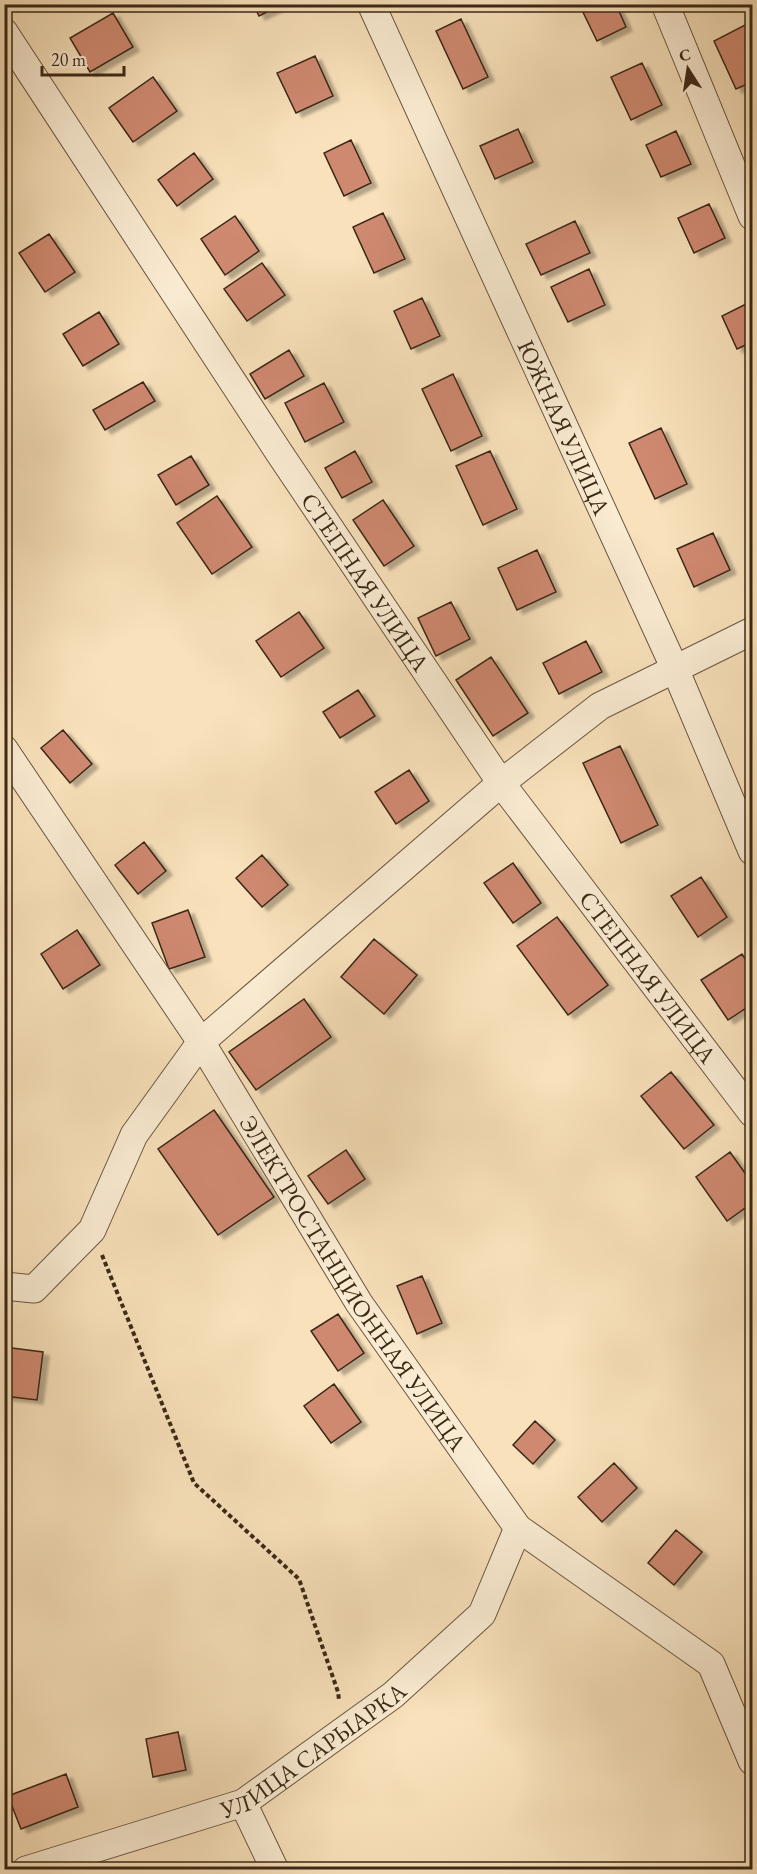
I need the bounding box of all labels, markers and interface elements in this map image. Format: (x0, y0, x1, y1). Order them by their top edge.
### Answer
scale bar (42, 39, 124, 77)
north arrow (658, 39, 718, 99)
text: С (677, 43, 693, 66)
text: 20 m (51, 48, 86, 71)
street label: ЮЖНАЯ УЛИЦА (511, 334, 618, 520)
street label: СТЕПНАЯ УЛИЦА (295, 486, 437, 677)
street label: СТЕПНАЯ УЛИЦА (573, 884, 724, 1070)
street label: ЭЛЕКТРОСТАНЦИОННАЯ УЛИЦА (233, 1109, 474, 1457)
street label: УЛИЦА САРЫАРКА (215, 1675, 413, 1825)

